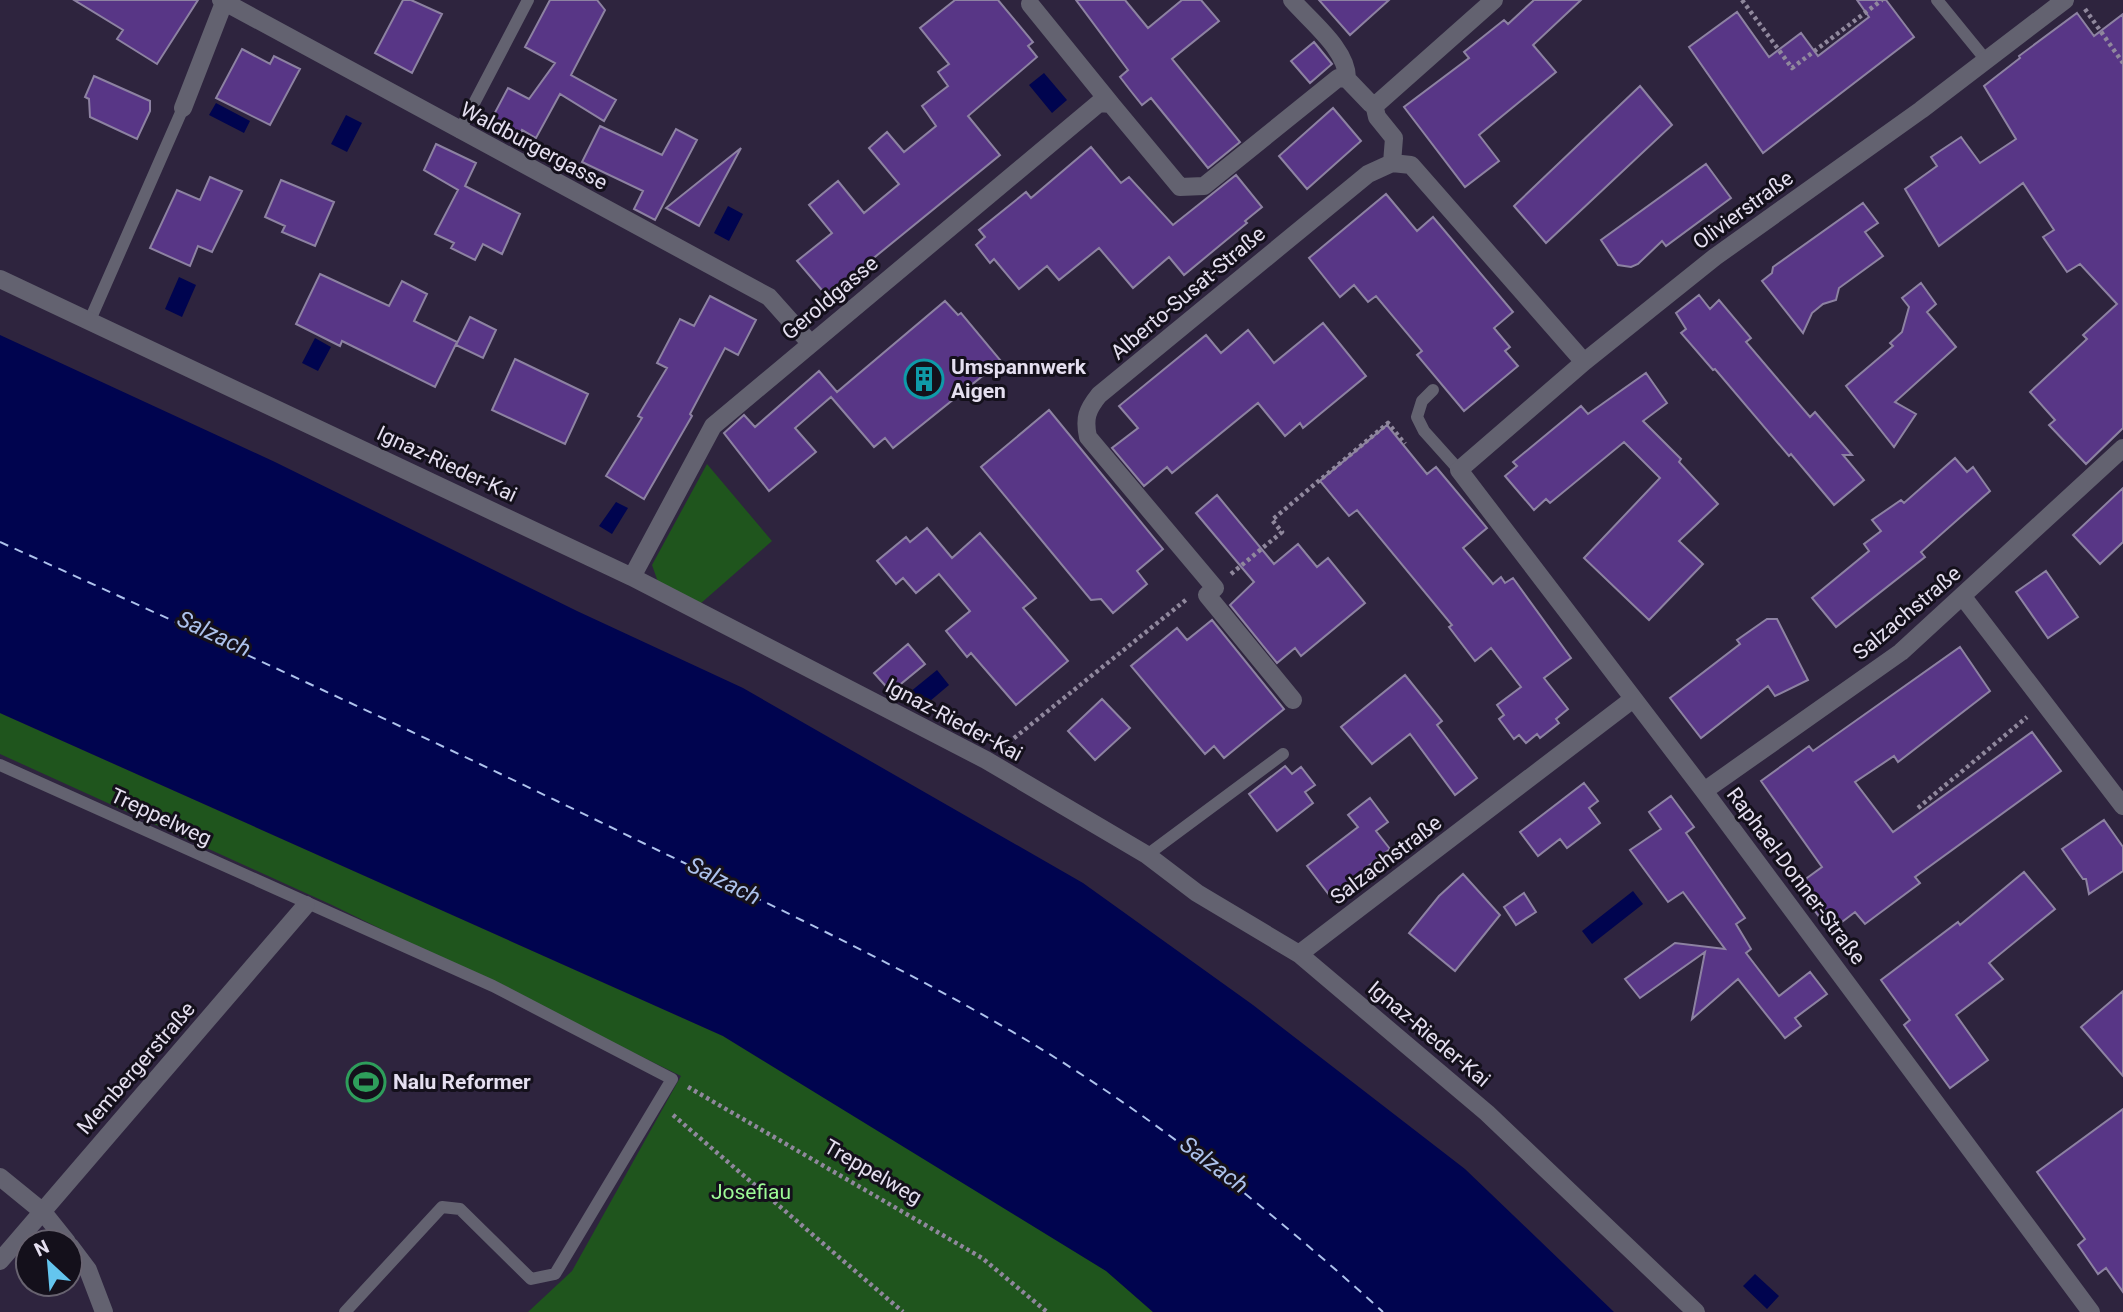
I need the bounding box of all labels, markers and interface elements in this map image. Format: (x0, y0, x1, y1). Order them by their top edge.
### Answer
street label: Waldburgergasse (456, 97, 612, 195)
street label: Olivierstraße (1688, 166, 1798, 254)
street label: Alberto-Susat-Straße (1106, 221, 1270, 365)
street label: Geroldgasse (777, 251, 883, 345)
place label: Umspannwerk Aigen (951, 355, 1087, 403)
building icon: Umspannwerk Aigen (903, 358, 945, 400)
street label: Ignaz-Rieder-Kai (373, 421, 521, 507)
street label: Salzachstraße (1848, 561, 1966, 665)
water label: Salzach (173, 605, 255, 663)
street label: Ignaz-Rieder-Kai (881, 674, 1027, 766)
street label: Treppelweg (107, 783, 215, 851)
street label: Raphael-Donner-Straße (1722, 783, 1870, 969)
street label: Salzachstraße (1326, 810, 1446, 910)
water label: Salzach (683, 851, 765, 911)
street label: Ignaz-Rieder-Kai (1363, 976, 1495, 1092)
street label: Membergerstraße (72, 997, 200, 1139)
sports icon: Nalu Reformer (345, 1061, 387, 1103)
place label: Nalu Reformer (393, 1070, 531, 1094)
water label: Salzach (1175, 1131, 1253, 1199)
street label: Treppelweg (820, 1135, 926, 1209)
park label: Josefiau (711, 1180, 791, 1204)
north arrow (14, 1228, 84, 1298)
text: N (31, 1235, 53, 1261)

